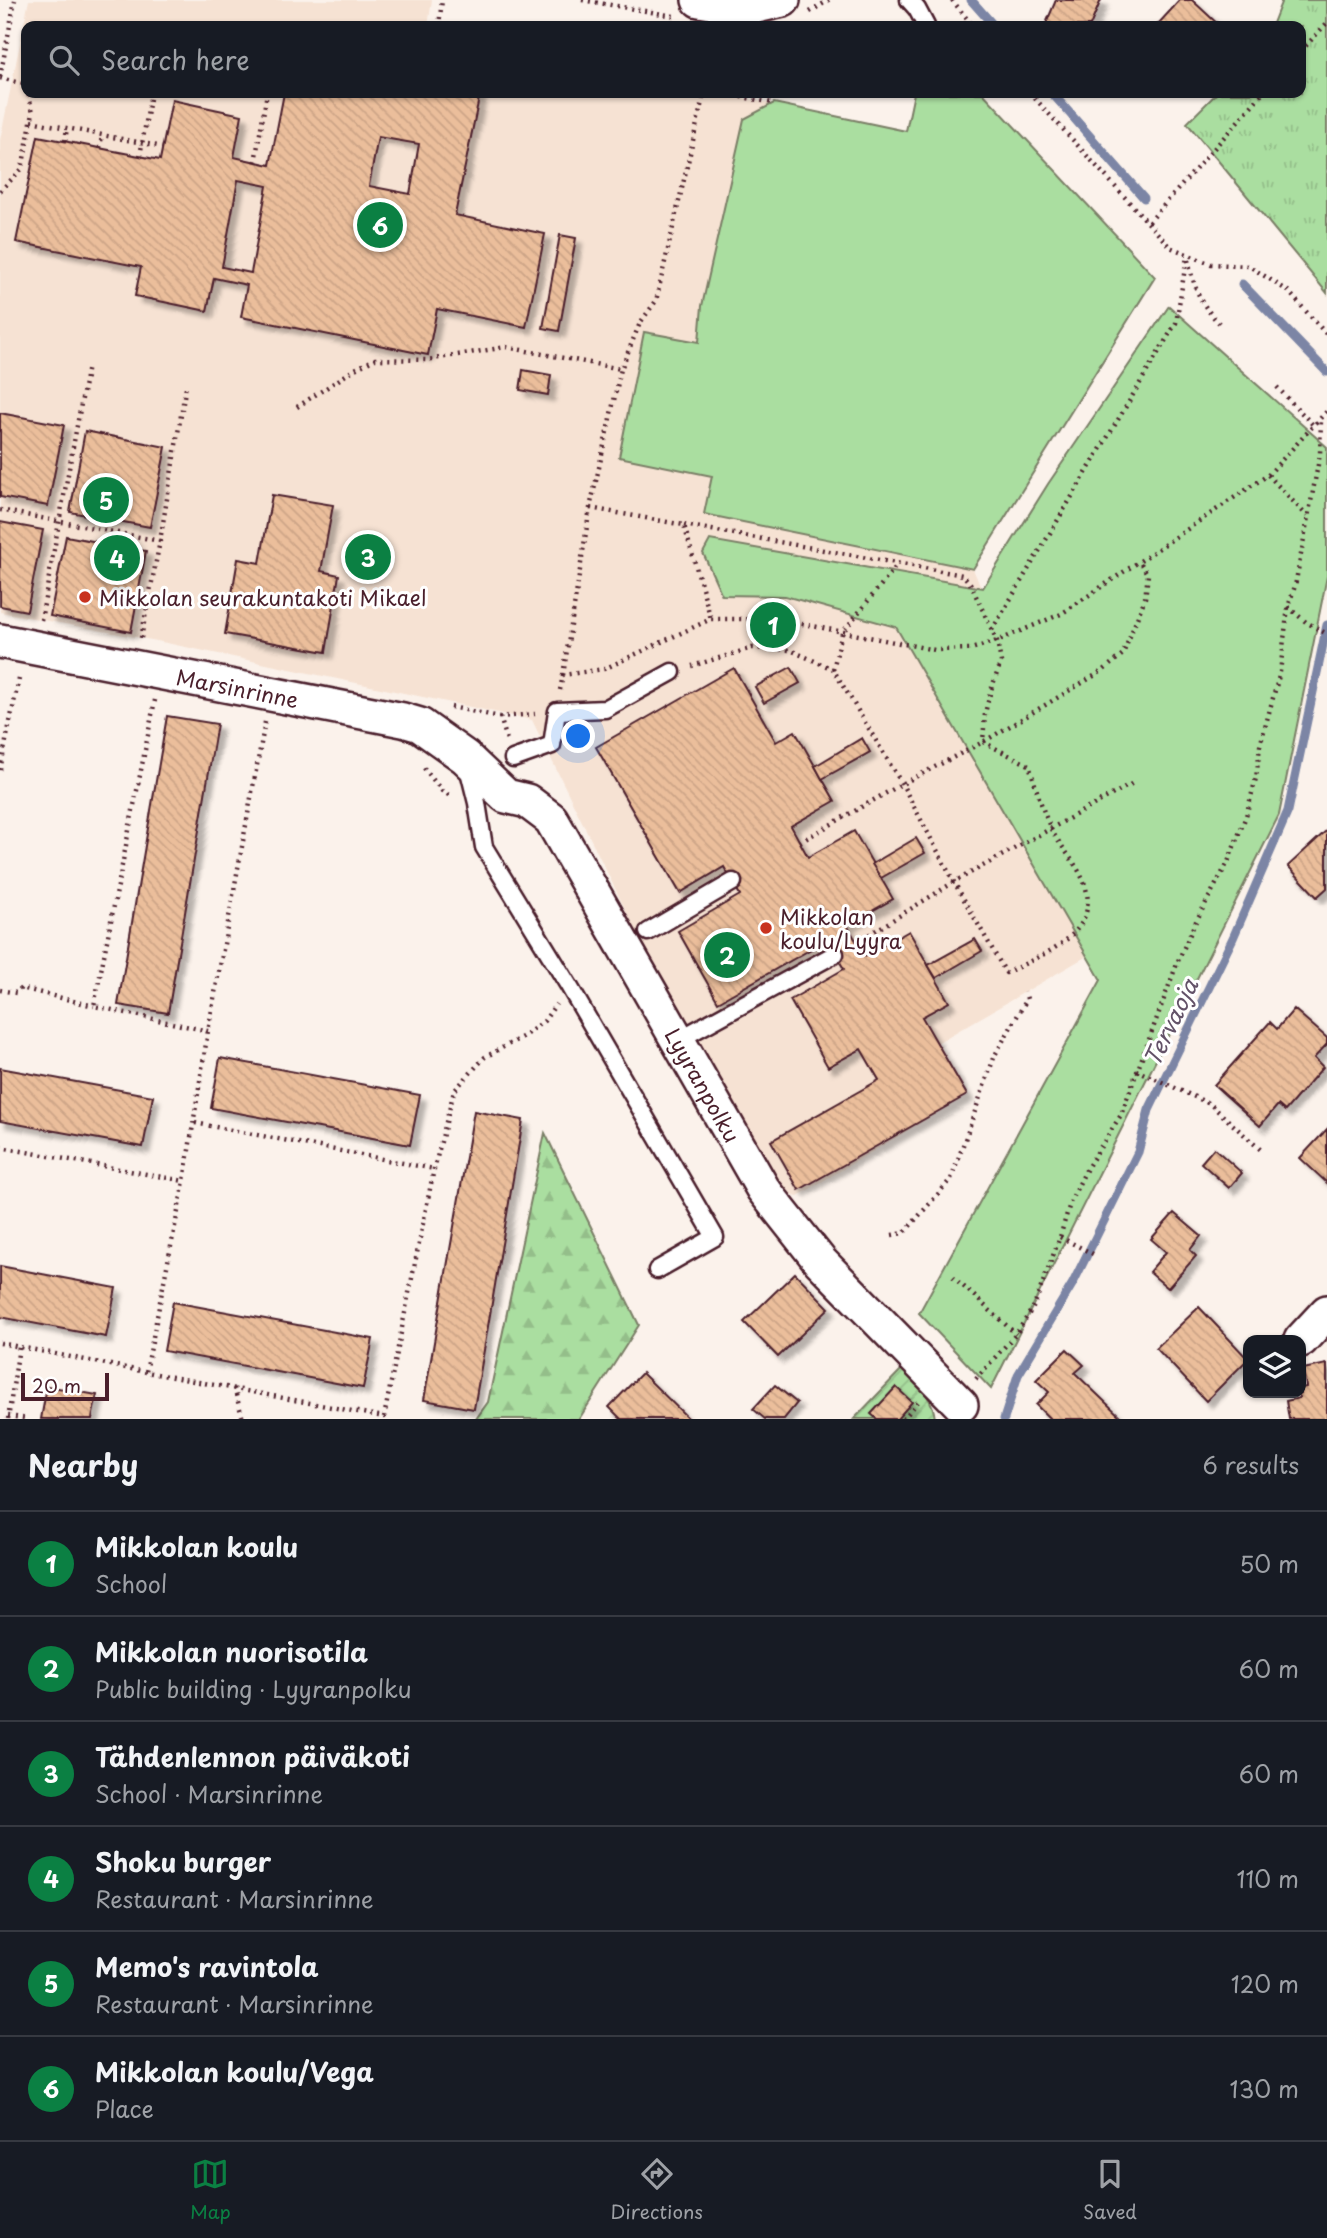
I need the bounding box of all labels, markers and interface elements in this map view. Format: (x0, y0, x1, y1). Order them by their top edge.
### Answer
search box (21, 21, 1306, 98)
text: Search here (101, 40, 250, 79)
icon: search (45, 41, 83, 79)
pin: 6 (357, 199, 403, 251)
pin: 5 (83, 474, 129, 526)
pin: 3 (345, 531, 391, 583)
pin: 4 (94, 532, 140, 584)
place label: Mikkolan seurakuntakoti Mikael (99, 581, 426, 613)
marker: Mikkolan seurakuntakoti Mikael (77, 589, 93, 605)
pin: 1 (750, 599, 796, 651)
street label: Marsinrinne (174, 660, 301, 715)
your location (561, 719, 595, 753)
place label: Mikkolan koulu/Lyyra (780, 900, 902, 956)
marker: Mikkolan koulu/Lyyra (758, 920, 774, 936)
pin: 2 (704, 929, 750, 981)
water label: Tervaoja (1134, 972, 1207, 1072)
street label: Lyyranpolku (658, 1022, 749, 1148)
map controls (1243, 1335, 1306, 1398)
button: layers (1243, 1335, 1306, 1398)
scale bar (21, 1370, 108, 1402)
text: 20 m (32, 1371, 81, 1399)
text: Nearby (28, 1442, 138, 1487)
text: 6 results (1203, 1447, 1299, 1482)
text: Mikkolan koulu (95, 1527, 298, 1566)
text: 1 (46, 1546, 57, 1581)
text: 50 m (1239, 1546, 1299, 1581)
text: School (95, 1566, 167, 1601)
text: Mikkolan nuorisotila (95, 1632, 368, 1671)
text: 2 (43, 1651, 59, 1686)
text: 60 m (1239, 1651, 1299, 1686)
text: Public building · Lyyranpolku (95, 1671, 411, 1706)
text: Tähdenlennon päiväkoti (95, 1737, 410, 1776)
text: 3 (43, 1756, 59, 1791)
text: 60 m (1239, 1756, 1299, 1791)
text: School · Marsinrinne (95, 1776, 323, 1811)
text: Shoku burger (95, 1842, 271, 1881)
text: 4 (43, 1861, 59, 1896)
text: 110 m (1237, 1861, 1299, 1896)
text: Restaurant · Marsinrinne (95, 1881, 374, 1916)
text: Memo's ravintola (95, 1947, 319, 1986)
text: 5 (44, 1966, 58, 2001)
text: 120 m (1231, 1966, 1299, 2001)
text: Restaurant · Marsinrinne (95, 1986, 374, 2021)
text: Mikkolan koulu/Vega (95, 2052, 374, 2091)
text: 6 (43, 2071, 59, 2106)
text: 130 m (1229, 2071, 1299, 2106)
text: Place (95, 2091, 154, 2126)
tab: Map (190, 2155, 231, 2225)
tab: Directions (611, 2155, 703, 2225)
tab: Saved (1083, 2155, 1137, 2225)

